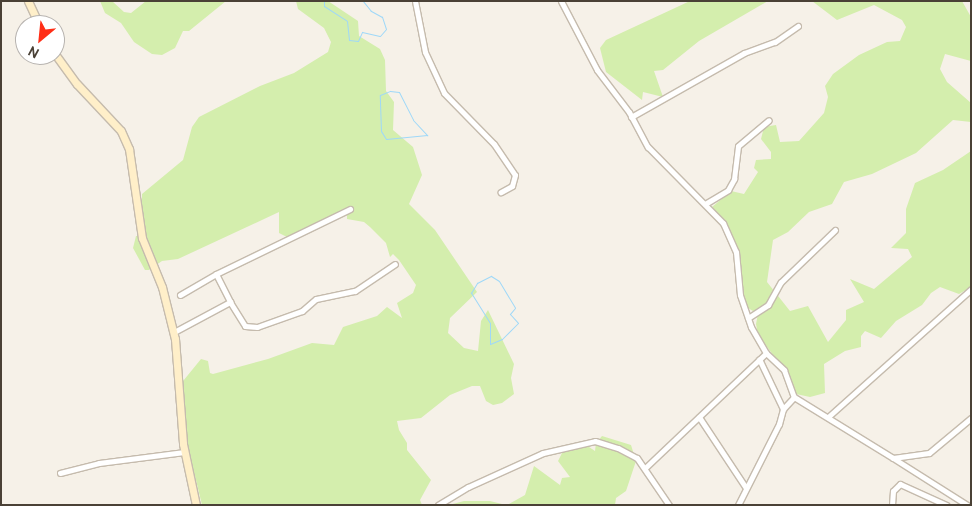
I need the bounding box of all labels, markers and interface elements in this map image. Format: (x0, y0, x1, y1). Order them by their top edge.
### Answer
north arrow (15, 15, 65, 65)
text: N (25, 42, 42, 63)

